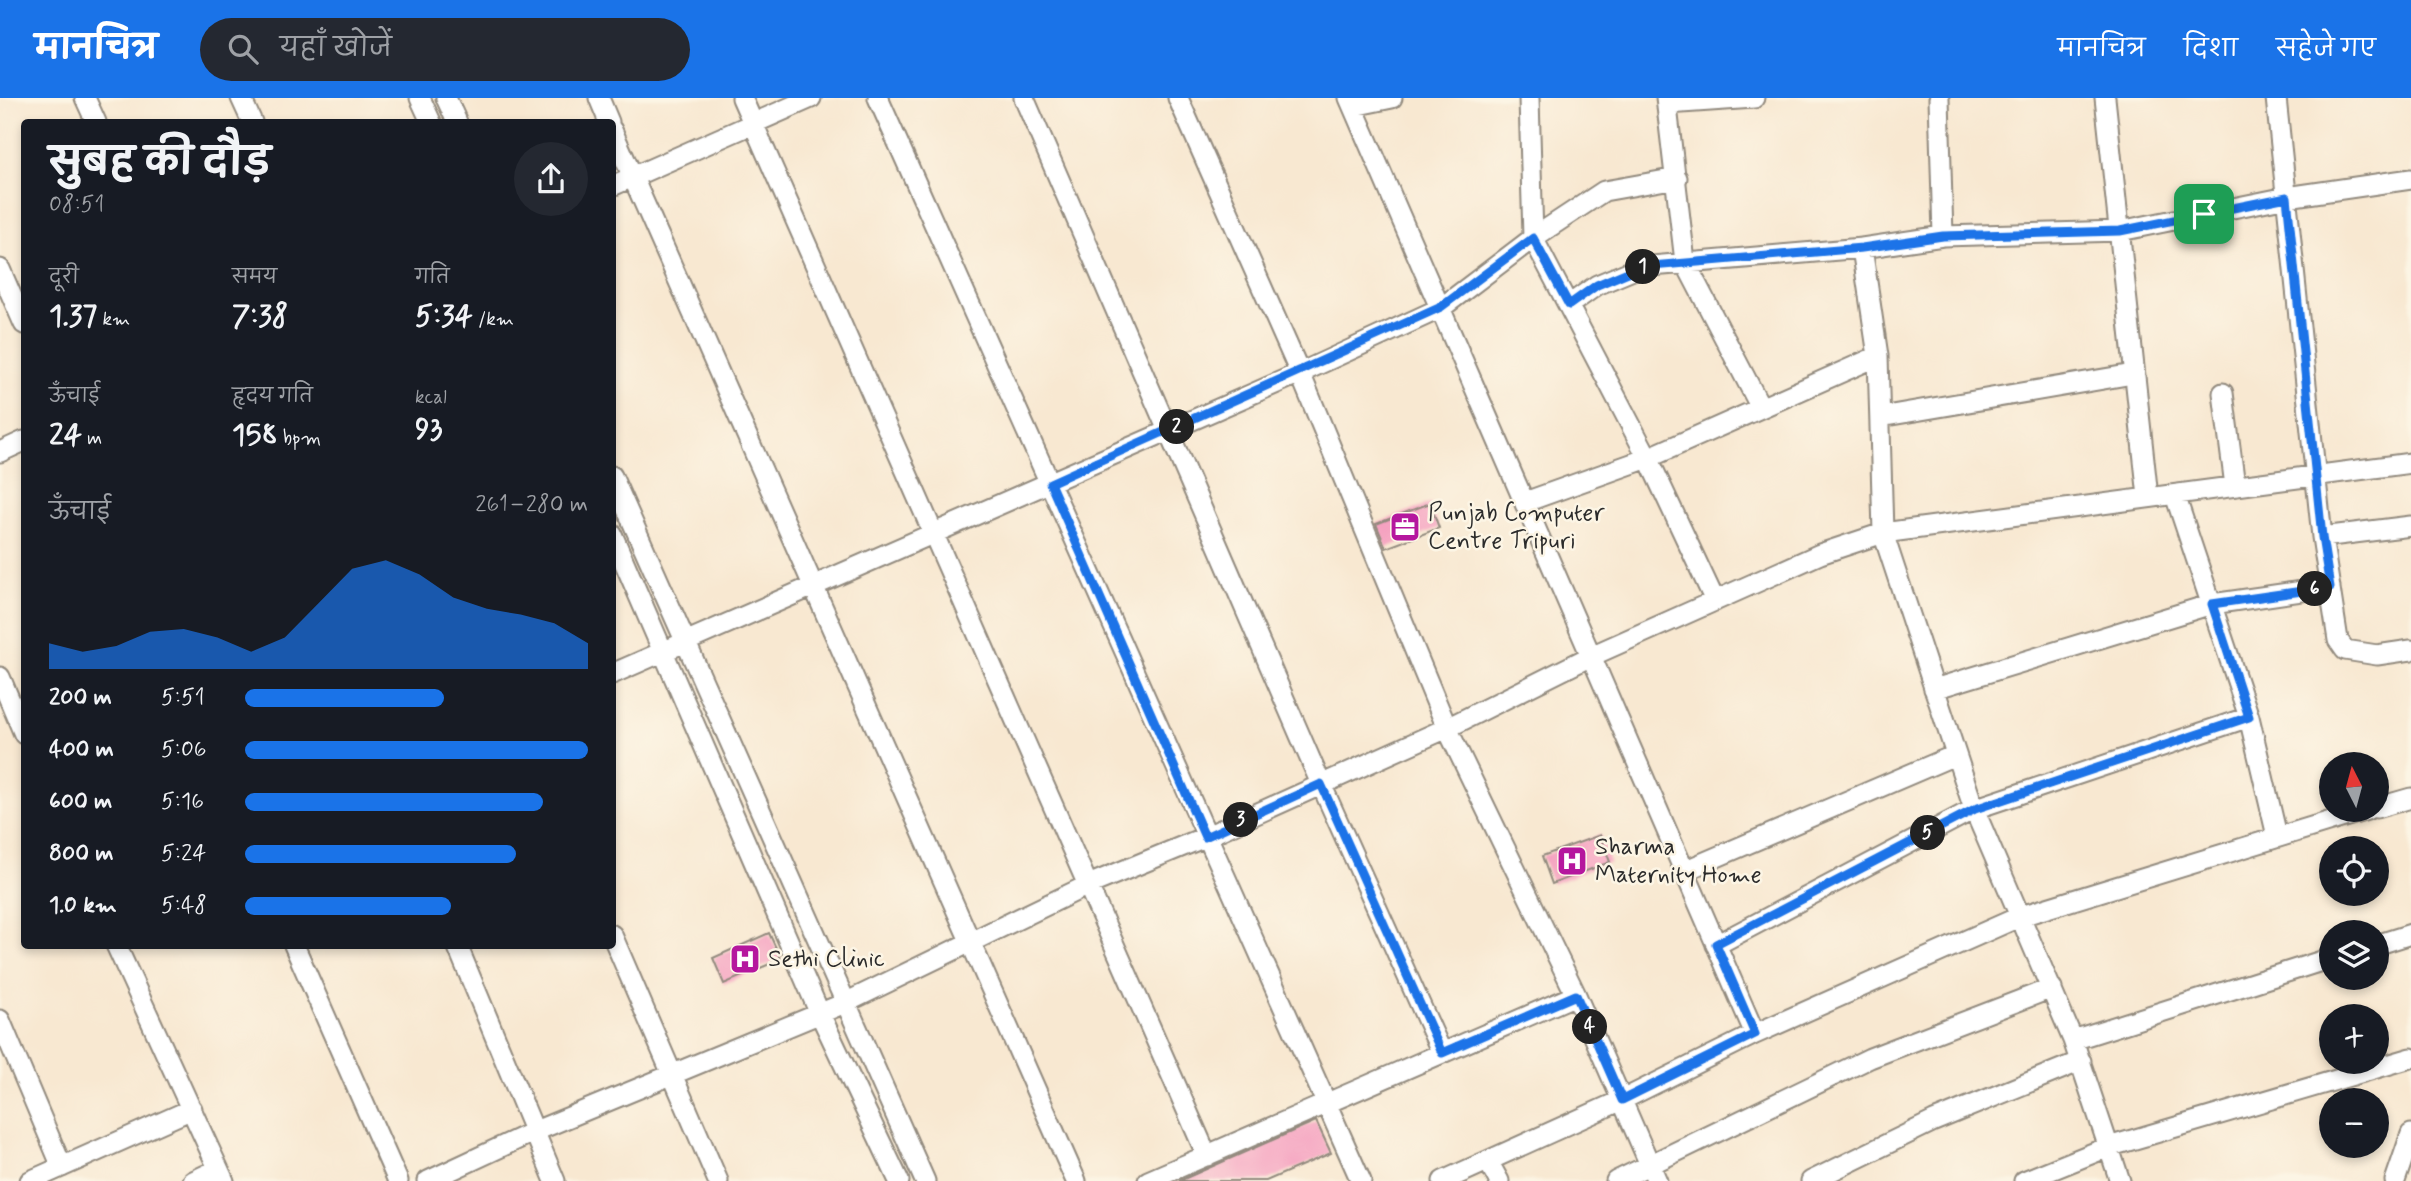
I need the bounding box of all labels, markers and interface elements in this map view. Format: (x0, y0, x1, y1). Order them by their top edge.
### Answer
search box (200, 18, 690, 81)
text: मानचित्र (35, 27, 158, 71)
icon: search (224, 30, 262, 68)
text: यहाँ खोजें (280, 32, 392, 66)
text: मानचित्र (2058, 34, 2146, 65)
text: दिशा (2184, 34, 2238, 65)
text: सहेजे गए (2276, 34, 2376, 65)
text: सुबह की दौड़ (49, 139, 271, 188)
button: share (514, 142, 588, 216)
pin (2174, 184, 2234, 244)
text: 08:51 (49, 190, 104, 220)
icon: arrive (2185, 195, 2223, 233)
pin: 1 (1626, 250, 1660, 284)
text: 1 (1638, 254, 1647, 279)
text: दूरी (49, 265, 79, 290)
text: समय (232, 265, 277, 290)
text: गति (415, 265, 450, 290)
text: 1.37 (49, 297, 97, 336)
text: 7:38 (232, 297, 288, 336)
text: 5:34 (415, 297, 473, 336)
text: km (97, 307, 130, 332)
text: /km (473, 307, 514, 332)
text: ऊँचाई (49, 384, 100, 409)
text: हृदय गति (232, 384, 313, 409)
text: kcal (415, 385, 447, 410)
text: 93 (415, 410, 442, 449)
pin: 2 (1160, 410, 1194, 444)
text: 2 (1172, 414, 1181, 439)
text: 24 (49, 416, 82, 455)
text: 158 (232, 416, 278, 455)
text: m (82, 426, 102, 451)
text: bpm (278, 426, 321, 451)
text: 261–280 m (475, 490, 588, 520)
text: ऊँचाई (49, 498, 111, 528)
place label: Punjab Computer Centre Tripuri (1428, 498, 1605, 557)
office icon: Punjab Computer Centre Tripuri (1388, 510, 1422, 544)
pin: 6 (2298, 572, 2332, 606)
text: 6 (2310, 576, 2319, 601)
text: 200 m (49, 683, 112, 713)
text: 5:51 (161, 683, 205, 713)
text: 400 m (49, 735, 114, 765)
text: 5:06 (161, 735, 207, 765)
north arrow (2319, 752, 2389, 822)
map controls (2319, 752, 2389, 1158)
text: 600 m (49, 787, 112, 817)
text: 5:16 (161, 787, 204, 817)
pin: 3 (1224, 802, 1258, 838)
text: 3 (1236, 807, 1245, 832)
pin: 5 (1910, 816, 1946, 850)
text: 5 (1922, 820, 1933, 845)
place label: Sharma Maternity Home (1595, 832, 1762, 891)
button: locate (2319, 836, 2389, 906)
text: 800 m (49, 839, 113, 869)
text: 5:24 (161, 839, 206, 869)
hospital icon: Sharma Maternity Home (1555, 844, 1589, 878)
text: 1.0 km (49, 891, 117, 921)
text: 5:48 (161, 891, 207, 921)
button: layers (2319, 920, 2389, 990)
hospital icon: Sethi Clinic (728, 942, 762, 976)
place label: Sethi Clinic (768, 944, 885, 975)
button: + (2319, 1004, 2389, 1074)
pin: 4 (1572, 1010, 1608, 1044)
text: 4 (1584, 1014, 1595, 1039)
button: − (2319, 1088, 2389, 1158)

